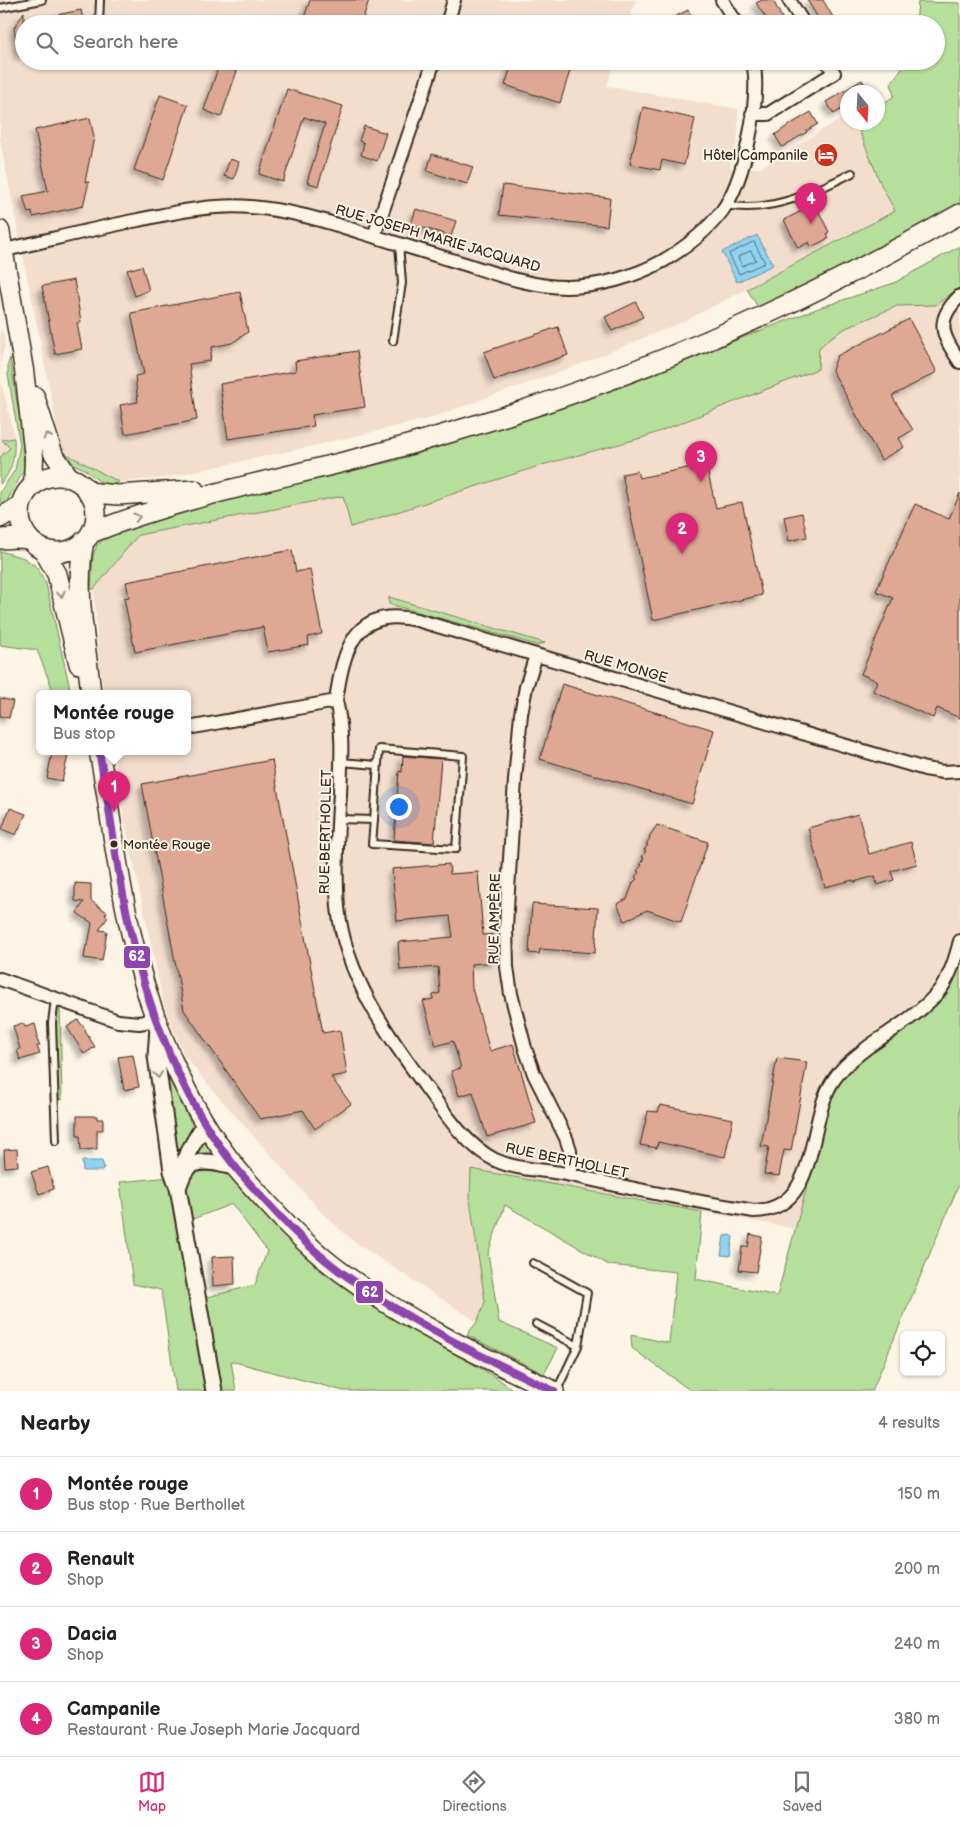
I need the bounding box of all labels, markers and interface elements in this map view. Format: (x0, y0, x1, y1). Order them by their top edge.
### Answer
search box (15, 15, 945, 70)
icon: search (33, 29, 61, 57)
text: Search here (73, 31, 178, 54)
north arrow (840, 85, 885, 130)
hotel icon: Hôtel Campanile (813, 142, 839, 168)
place label: Hôtel Campanile (703, 147, 808, 164)
pin: 4 (795, 183, 827, 224)
street label: RUE JOSEPH MARIE JACQUARD (333, 201, 542, 276)
one-way arrow (43, 432, 53, 440)
pin: 3 (685, 441, 717, 482)
one-way arrow (132, 512, 140, 522)
pin: 2 (666, 513, 698, 554)
one-way arrow (55, 589, 66, 598)
street label: RUE MONGE (582, 646, 670, 687)
popup (36, 690, 191, 755)
text: Montée rouge (53, 702, 174, 725)
text: Bus stop (53, 725, 116, 744)
street label: RUE BERTHOLLET (316, 769, 335, 895)
pin: 1 (98, 771, 130, 812)
your location (386, 794, 412, 820)
place label: Montée Rouge (123, 837, 211, 853)
marker: Montée Rouge (109, 839, 119, 849)
street label: RUE AMPÈRE (484, 873, 504, 965)
line badge: 62 (123, 945, 151, 969)
text: 62 (129, 948, 146, 965)
one-way arrow (152, 1071, 163, 1079)
street label: RUE BERTHOLLET (504, 1139, 630, 1182)
line badge: 62 (355, 1280, 384, 1304)
text: 62 (362, 1284, 379, 1301)
map controls (900, 1331, 945, 1376)
button: locate (900, 1331, 945, 1376)
text: Nearby (20, 1411, 90, 1436)
text: 4 results (878, 1414, 940, 1433)
text: Montée rouge (67, 1473, 189, 1496)
text: 1 (33, 1485, 39, 1504)
text: 150 m (898, 1485, 940, 1504)
text: Bus stop · Rue Berthollet (67, 1496, 245, 1515)
text: Renault (67, 1548, 134, 1571)
text: 2 (31, 1560, 41, 1579)
text: 200 m (894, 1560, 940, 1579)
text: Shop (67, 1571, 104, 1590)
text: Dacia (67, 1623, 117, 1646)
text: 3 (31, 1635, 41, 1654)
text: 240 m (894, 1635, 940, 1654)
text: Shop (67, 1646, 104, 1665)
text: Campanile (67, 1698, 160, 1721)
text: 4 (31, 1710, 41, 1729)
text: 380 m (894, 1710, 940, 1729)
text: Restaurant · Rue Joseph Marie Jacquard (67, 1721, 360, 1740)
tab: Map (138, 1768, 166, 1815)
tab: Directions (442, 1768, 507, 1815)
tab: Saved (783, 1768, 822, 1815)

